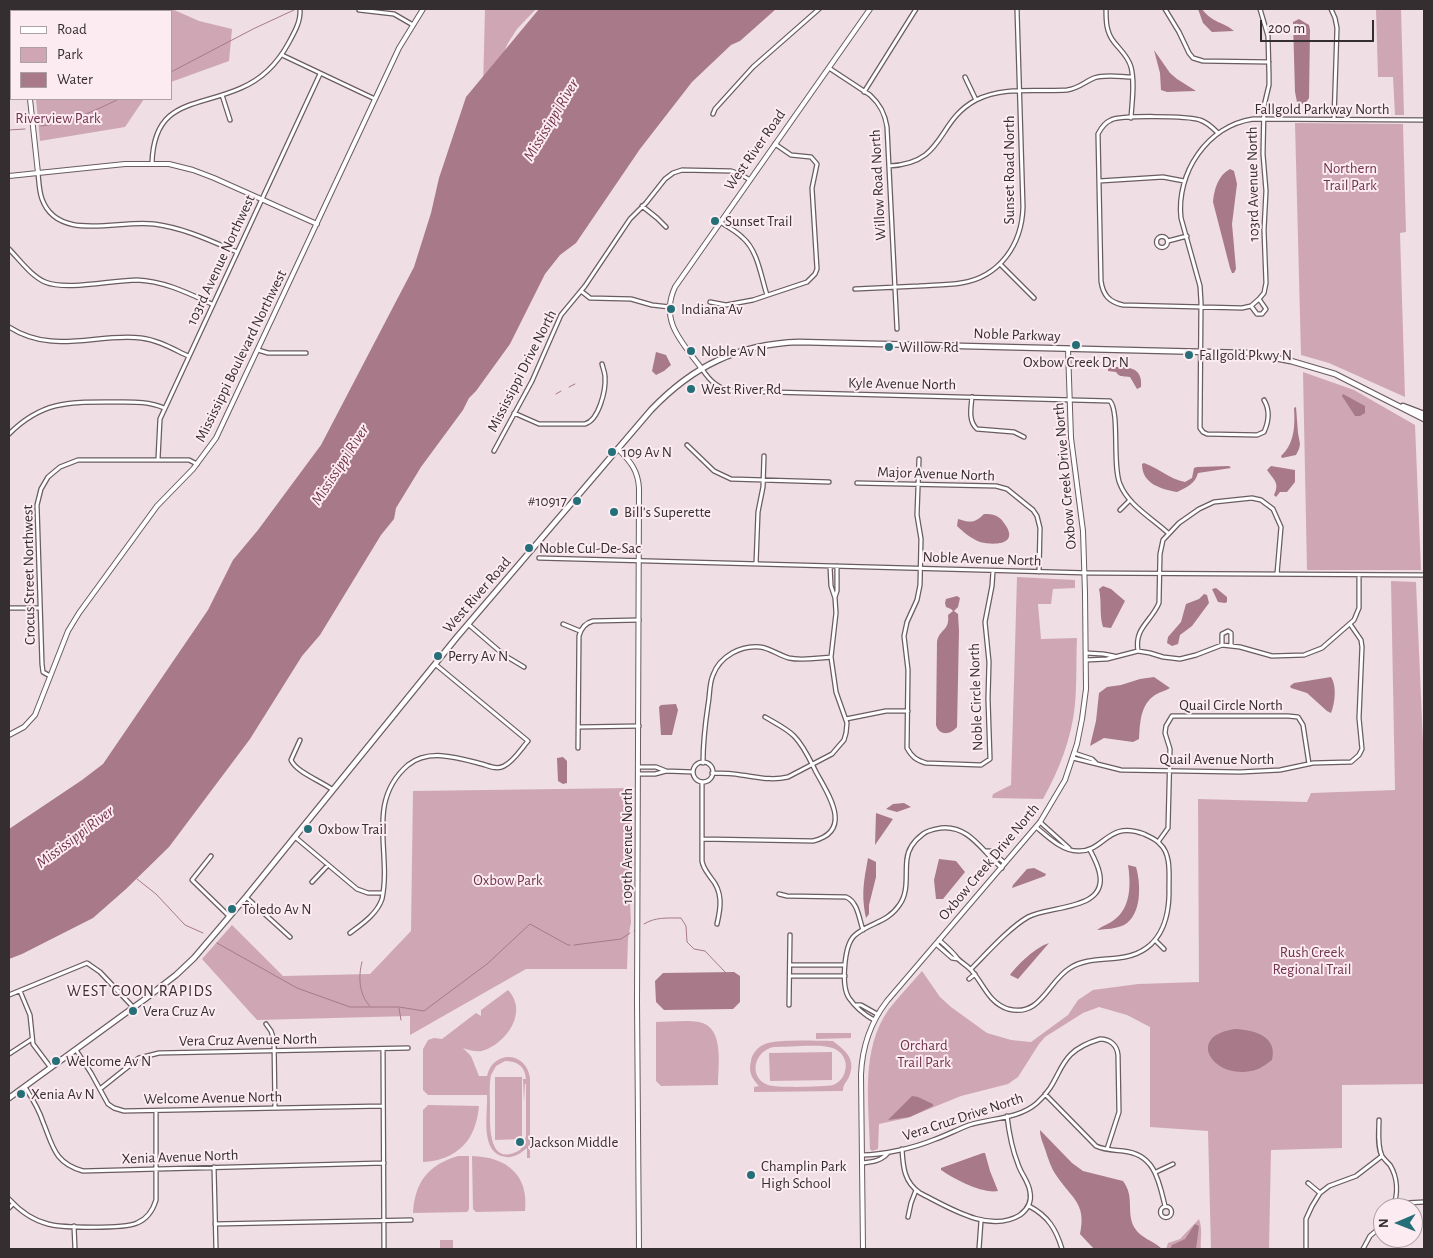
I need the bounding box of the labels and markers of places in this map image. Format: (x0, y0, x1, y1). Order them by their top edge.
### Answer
place label: Sunset Trail (725, 212, 792, 230)
marker: Sunset Trail (709, 215, 721, 227)
place label: Indiana Av (681, 300, 743, 318)
marker: Indiana Av (665, 303, 677, 315)
place label: Willow Rd (899, 338, 959, 356)
marker: Oxbow Creek Dr N (1070, 339, 1082, 351)
marker: Willow Rd (883, 341, 895, 353)
place label: Noble Av N (701, 342, 767, 360)
marker: Noble Av N (685, 345, 697, 357)
place label: Fallgold Pkwy N (1199, 346, 1292, 364)
marker: Fallgold Pkwy N (1183, 349, 1195, 361)
place label: Oxbow Creek Dr N (1023, 353, 1129, 371)
place label: West River Rd (701, 380, 781, 398)
marker: West River Rd (685, 383, 697, 395)
place label: 109 Av N (622, 443, 672, 461)
marker: 109 Av N (606, 446, 618, 458)
place label: #10917 (528, 492, 567, 510)
marker: #10917 (571, 495, 583, 507)
place label: Bill's Superette (624, 503, 711, 521)
marker: Bill's Superette (608, 506, 620, 518)
place label: Noble Cul-De-Sac (539, 539, 641, 557)
marker: Noble Cul-De-Sac (523, 542, 535, 554)
place label: Perry Av N (448, 647, 508, 665)
marker: Perry Av N (432, 650, 444, 662)
place label: Oxbow Trail (318, 820, 387, 838)
marker: Oxbow Trail (302, 823, 314, 835)
place label: Toledo Av N (242, 900, 311, 918)
marker: Toledo Av N (226, 903, 238, 915)
place label: Vera Cruz Av (143, 1002, 215, 1020)
marker: Vera Cruz Av (127, 1005, 139, 1017)
place label: Welcome Av N (66, 1052, 151, 1070)
marker: Welcome Av N (50, 1055, 62, 1067)
place label: Xenia Av N (31, 1085, 95, 1103)
marker: Xenia Av N (15, 1088, 27, 1100)
place label: Jackson Middle (530, 1133, 618, 1151)
marker: Jackson Middle (514, 1136, 526, 1148)
place label: Champlin Park High School (761, 1157, 846, 1192)
marker: Champlin Park High School (745, 1169, 757, 1181)

